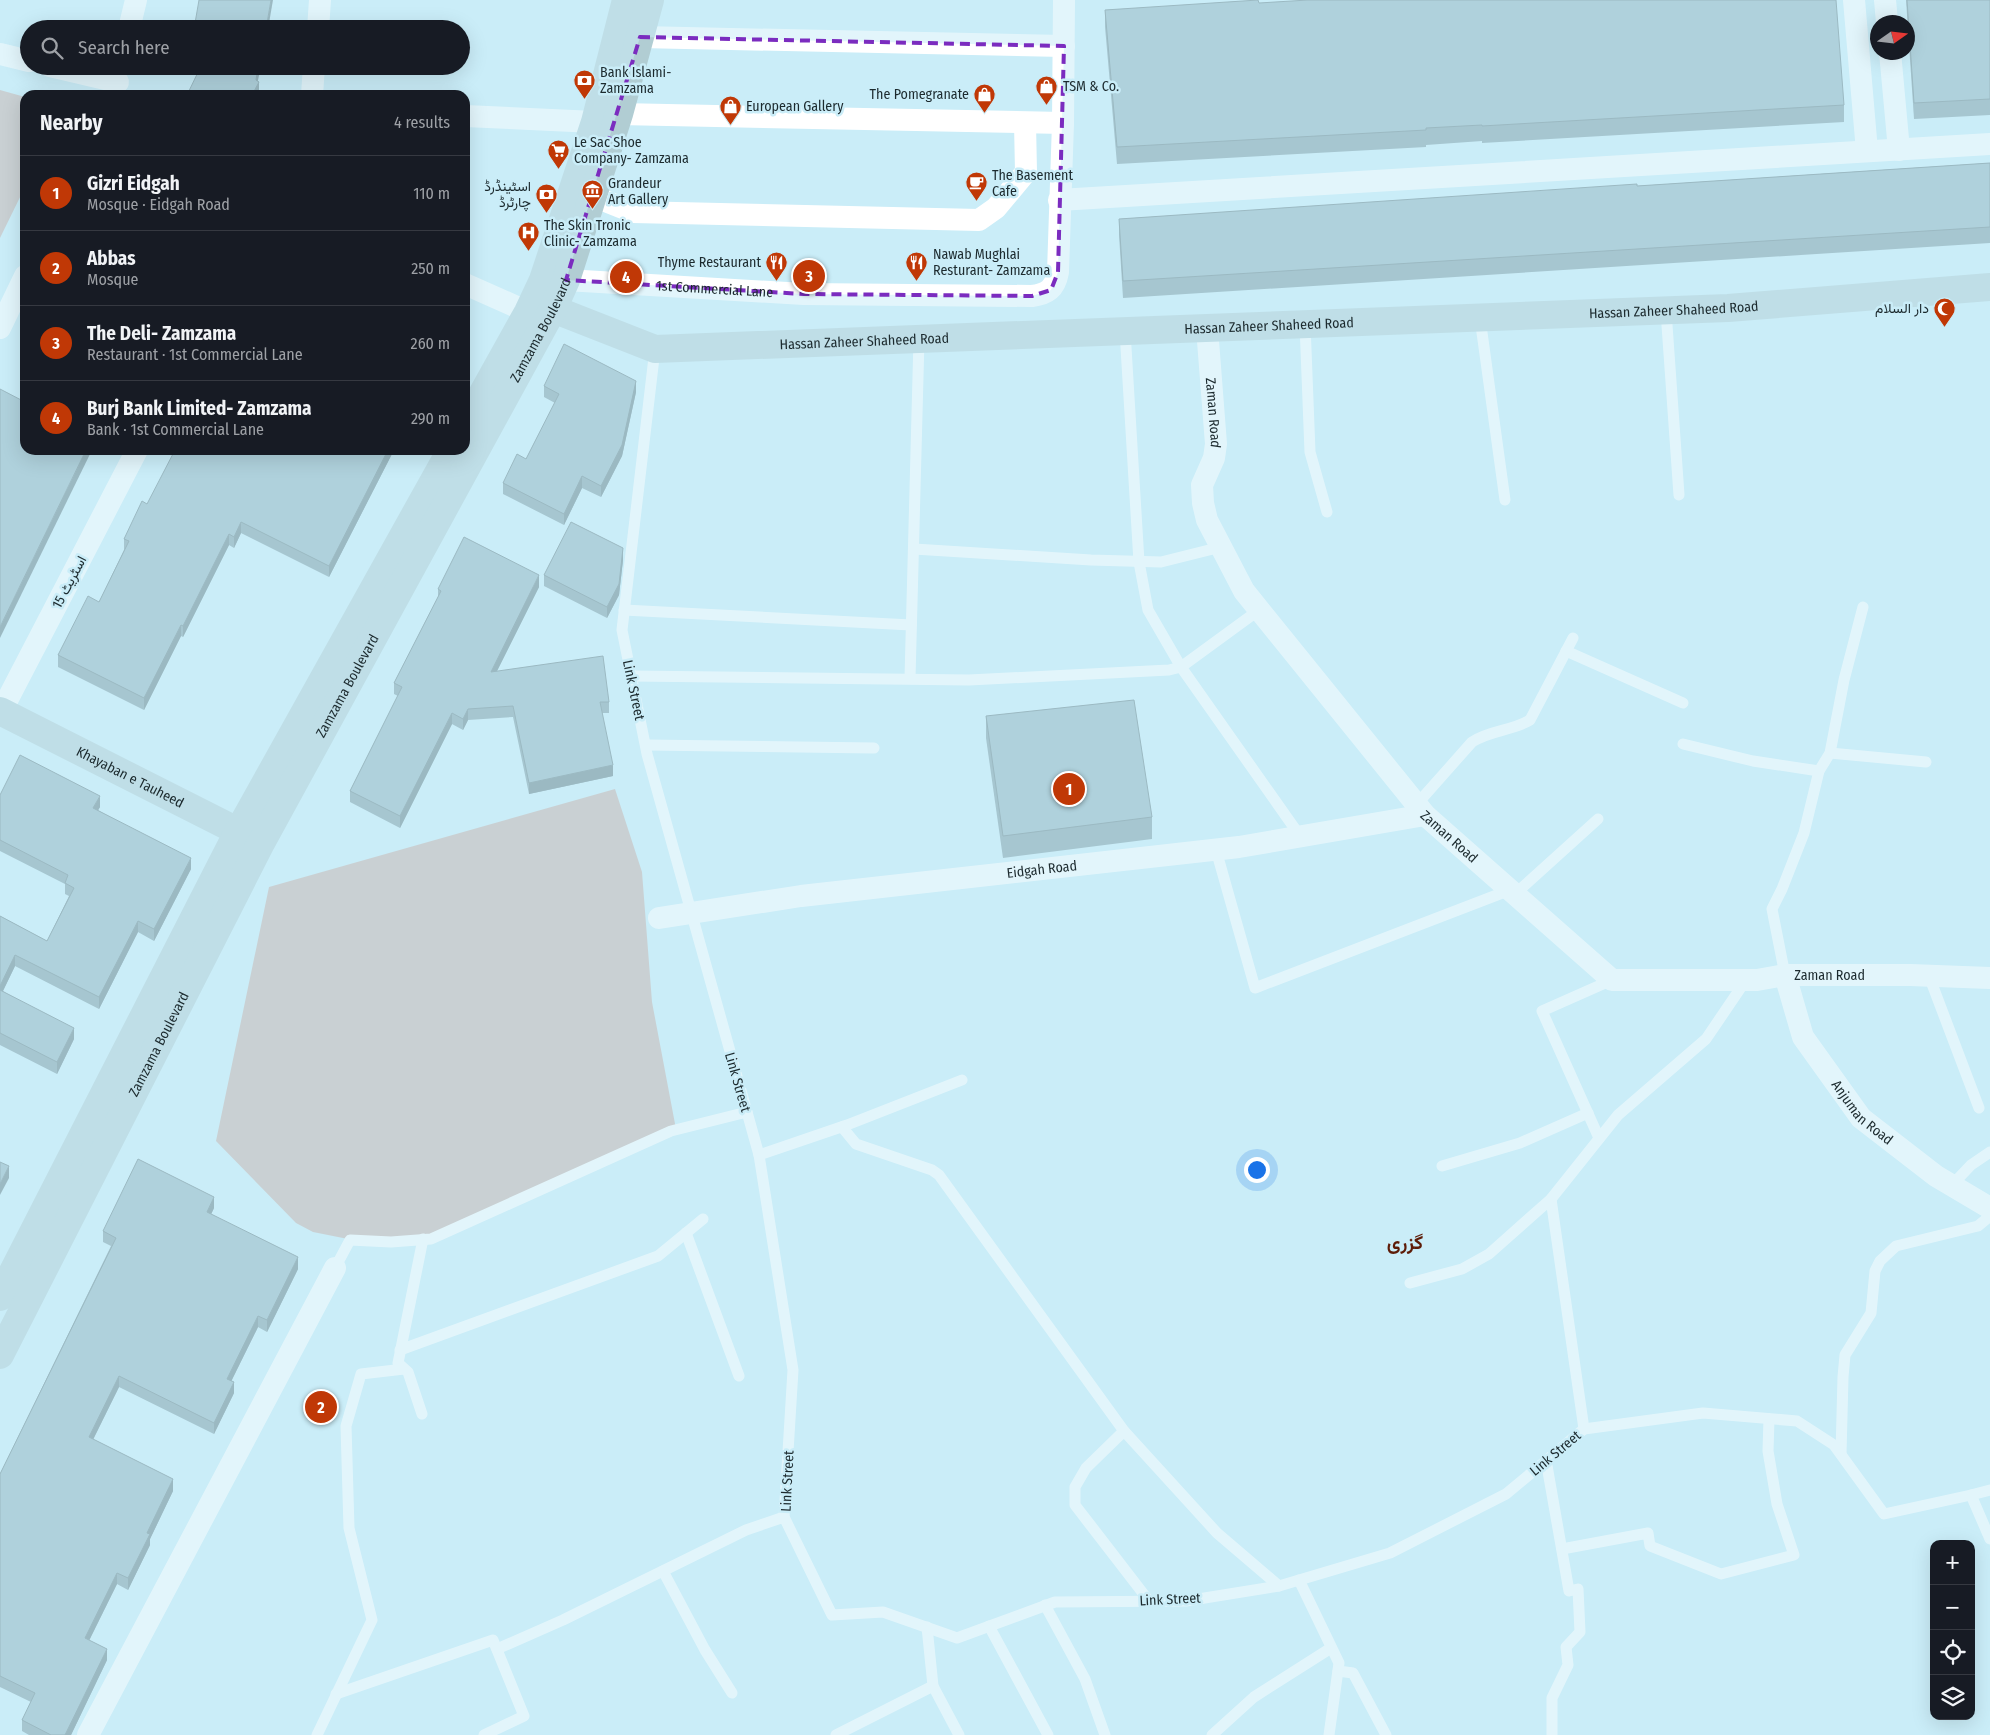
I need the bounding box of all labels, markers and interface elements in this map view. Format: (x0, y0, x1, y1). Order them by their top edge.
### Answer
north arrow (1870, 15, 1915, 60)
search box (20, 20, 470, 75)
icon: search (38, 34, 66, 62)
text: Search here (78, 36, 170, 59)
place label: Bank Islami- Zamzama (600, 64, 671, 97)
bank icon: Bank Islami- Zamzama (572, 68, 596, 99)
shop icon: TSM & Co. (1035, 74, 1059, 105)
place label: TSM & Co. (1063, 78, 1119, 95)
shop icon: The Pomegranate (973, 82, 997, 113)
place label: The Pomegranate (870, 86, 969, 103)
shop icon: European Gallery (718, 94, 742, 125)
place label: European Gallery (746, 98, 844, 115)
text: Nearby (40, 110, 102, 136)
text: 4 results (394, 113, 450, 132)
place label: Le Sac Shoe Company- Zamzama (574, 134, 689, 167)
supermarket icon: Le Sac Shoe Company- Zamzama (546, 138, 570, 169)
place label: The Basement Cafe (992, 167, 1073, 200)
cafe icon: The Basement Cafe (964, 171, 988, 202)
text: Gizri Eidgah (87, 172, 180, 195)
place label: Grandeur Art Gallery (608, 175, 669, 208)
place label: اسٹینڈرڈ چارٹرڈ (484, 178, 531, 212)
museum icon: Grandeur Art Gallery (580, 179, 604, 210)
bank icon: اسٹینڈرڈ چارٹرڈ (535, 182, 559, 213)
text: 1 (53, 184, 59, 203)
text: 110 m (413, 184, 450, 203)
text: Mosque · Eidgah Road (87, 195, 230, 214)
place label: The Skin Tronic Clinic- Zamzama (544, 217, 637, 250)
hospital icon: The Skin Tronic Clinic- Zamzama (516, 221, 540, 252)
place label: Nawab Mughlai Resturant- Zamzama (933, 246, 1050, 279)
text: Abbas (87, 247, 135, 270)
restaurant icon: Thyme Restaurant (765, 250, 789, 281)
restaurant icon: Nawab Mughlai Resturant- Zamzama (905, 250, 929, 281)
place label: Thyme Restaurant (658, 254, 761, 271)
pin: 3 (793, 257, 825, 295)
pin: 4 (610, 258, 642, 296)
text: 2 (52, 259, 60, 278)
text: 250 m (411, 259, 450, 278)
text: Mosque (87, 270, 138, 289)
street label: Zamzama Boulevard (507, 275, 575, 385)
street label: 1st Commercial Lane (656, 277, 774, 301)
mosque icon: دار السلام (1933, 296, 1957, 327)
street label: Hassan Zaheer Shaheed Road (1589, 298, 1759, 322)
place label: دار السلام (1875, 300, 1929, 317)
street label: Hassan Zaheer Shaheed Road (1184, 314, 1354, 338)
text: The Deli- Zamzama (87, 322, 236, 345)
street label: Hassan Zaheer Shaheed Road (779, 330, 949, 353)
text: 3 (52, 334, 60, 353)
text: 260 m (411, 334, 450, 353)
text: Restaurant · 1st Commercial Lane (87, 345, 303, 364)
street label: Zaman Road (1202, 377, 1224, 449)
text: Burj Bank Limited- Zamzama (87, 397, 312, 420)
text: 4 (52, 409, 60, 428)
text: 290 m (411, 409, 450, 428)
text: Bank · 1st Commercial Lane (87, 420, 264, 439)
street label: اسٹریٹ 15 (49, 553, 90, 611)
street label: Zamzama Boulevard (312, 631, 383, 740)
street label: Link Street (619, 658, 648, 722)
street label: Khayaban e Tauheed (73, 743, 187, 812)
pin: 1 (1053, 770, 1085, 808)
street label: Zaman Road (1417, 807, 1481, 867)
street label: Eidgah Road (1006, 857, 1078, 882)
street label: Zaman Road (1794, 967, 1865, 984)
street label: Zamzama Boulevard (125, 989, 193, 1099)
street label: Link Street (721, 1050, 754, 1114)
street label: Anjuman Road (1828, 1077, 1896, 1149)
your location (1244, 1157, 1270, 1183)
district label: گزری (1387, 1231, 1424, 1255)
pin: 2 (305, 1388, 337, 1426)
street label: Link Street (1526, 1427, 1585, 1480)
street label: Link Street (777, 1450, 798, 1512)
map controls (1930, 1540, 1975, 1720)
button: + (1930, 1540, 1975, 1585)
button: − (1930, 1585, 1975, 1630)
street label: Link Street (1139, 1589, 1202, 1610)
button: locate (1930, 1630, 1975, 1675)
button: layers (1930, 1675, 1975, 1720)

